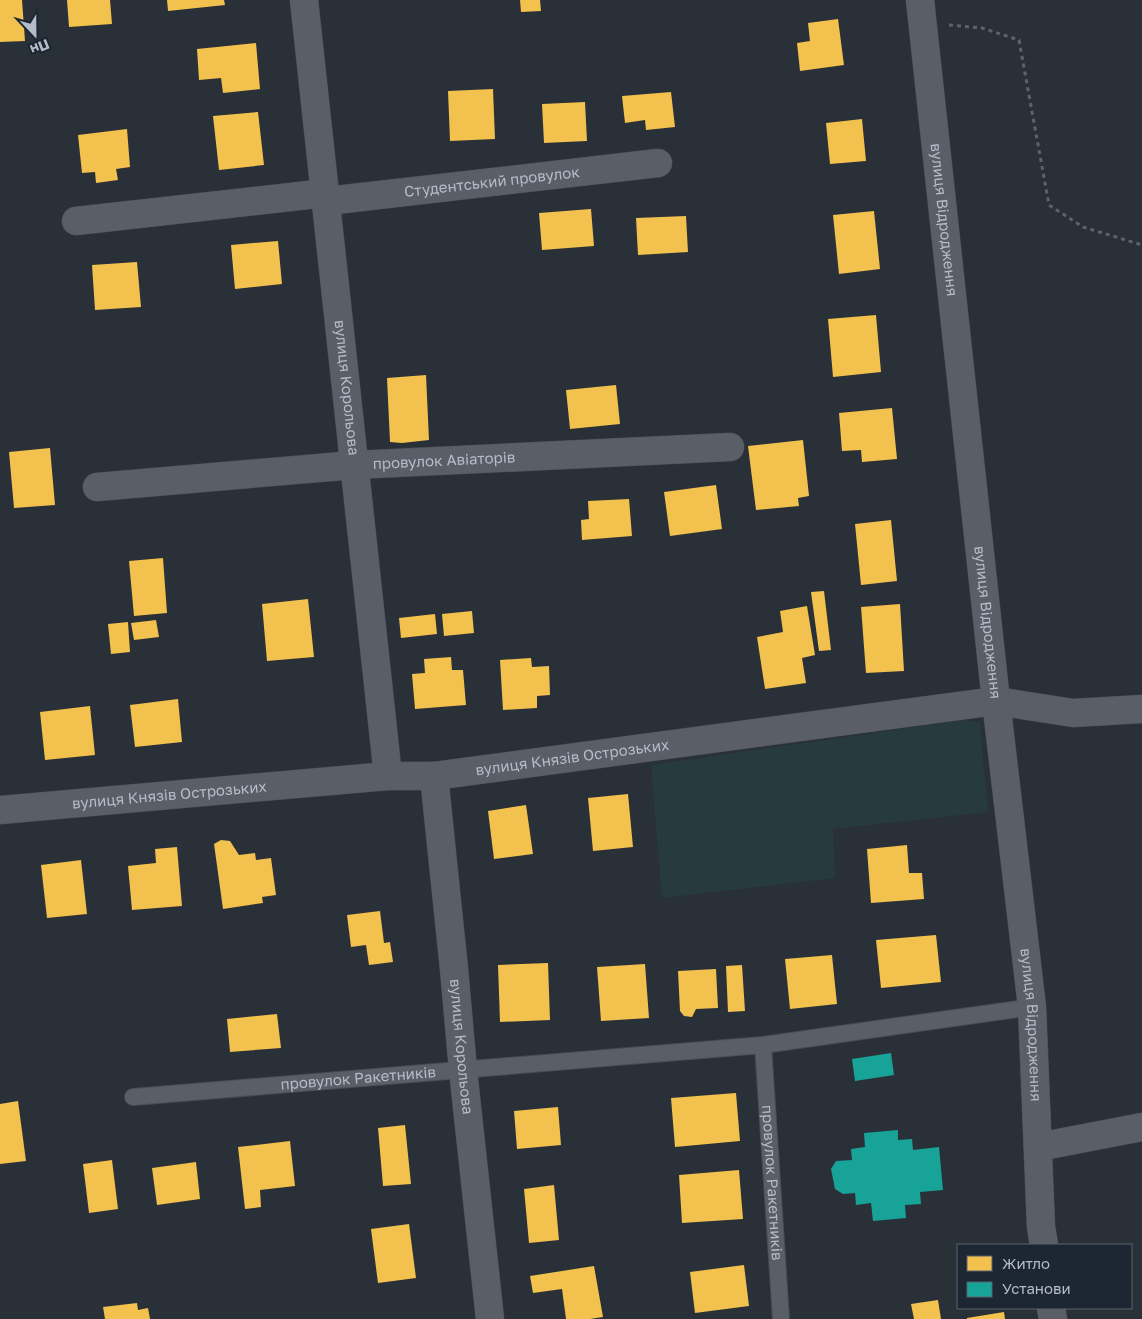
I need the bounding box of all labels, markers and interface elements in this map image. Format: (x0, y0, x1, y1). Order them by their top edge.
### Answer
north arrow (10, 10, 60, 60)
text: Пн (28, 36, 52, 59)
street label: вулиця Відродження (928, 142, 962, 297)
street label: Студентський провулок (403, 162, 581, 200)
street label: вулиця Корольова (332, 319, 364, 456)
street label: провулок Авіаторів (372, 447, 516, 472)
street label: вулиця Відродження (971, 545, 1006, 700)
street label: вулиця Князів Острозьких (474, 735, 670, 778)
street label: вулиця Князів Острозьких (71, 777, 267, 812)
street label: вулиця Відродження (1017, 947, 1046, 1102)
street label: вулиця Корольова (447, 978, 478, 1115)
street label: провулок Ракетників (280, 1062, 437, 1093)
street label: провулок Ракетників (759, 1104, 787, 1261)
legend (957, 1244, 1132, 1309)
text: Житло (1002, 1254, 1050, 1272)
text: Установи (1002, 1279, 1071, 1297)

